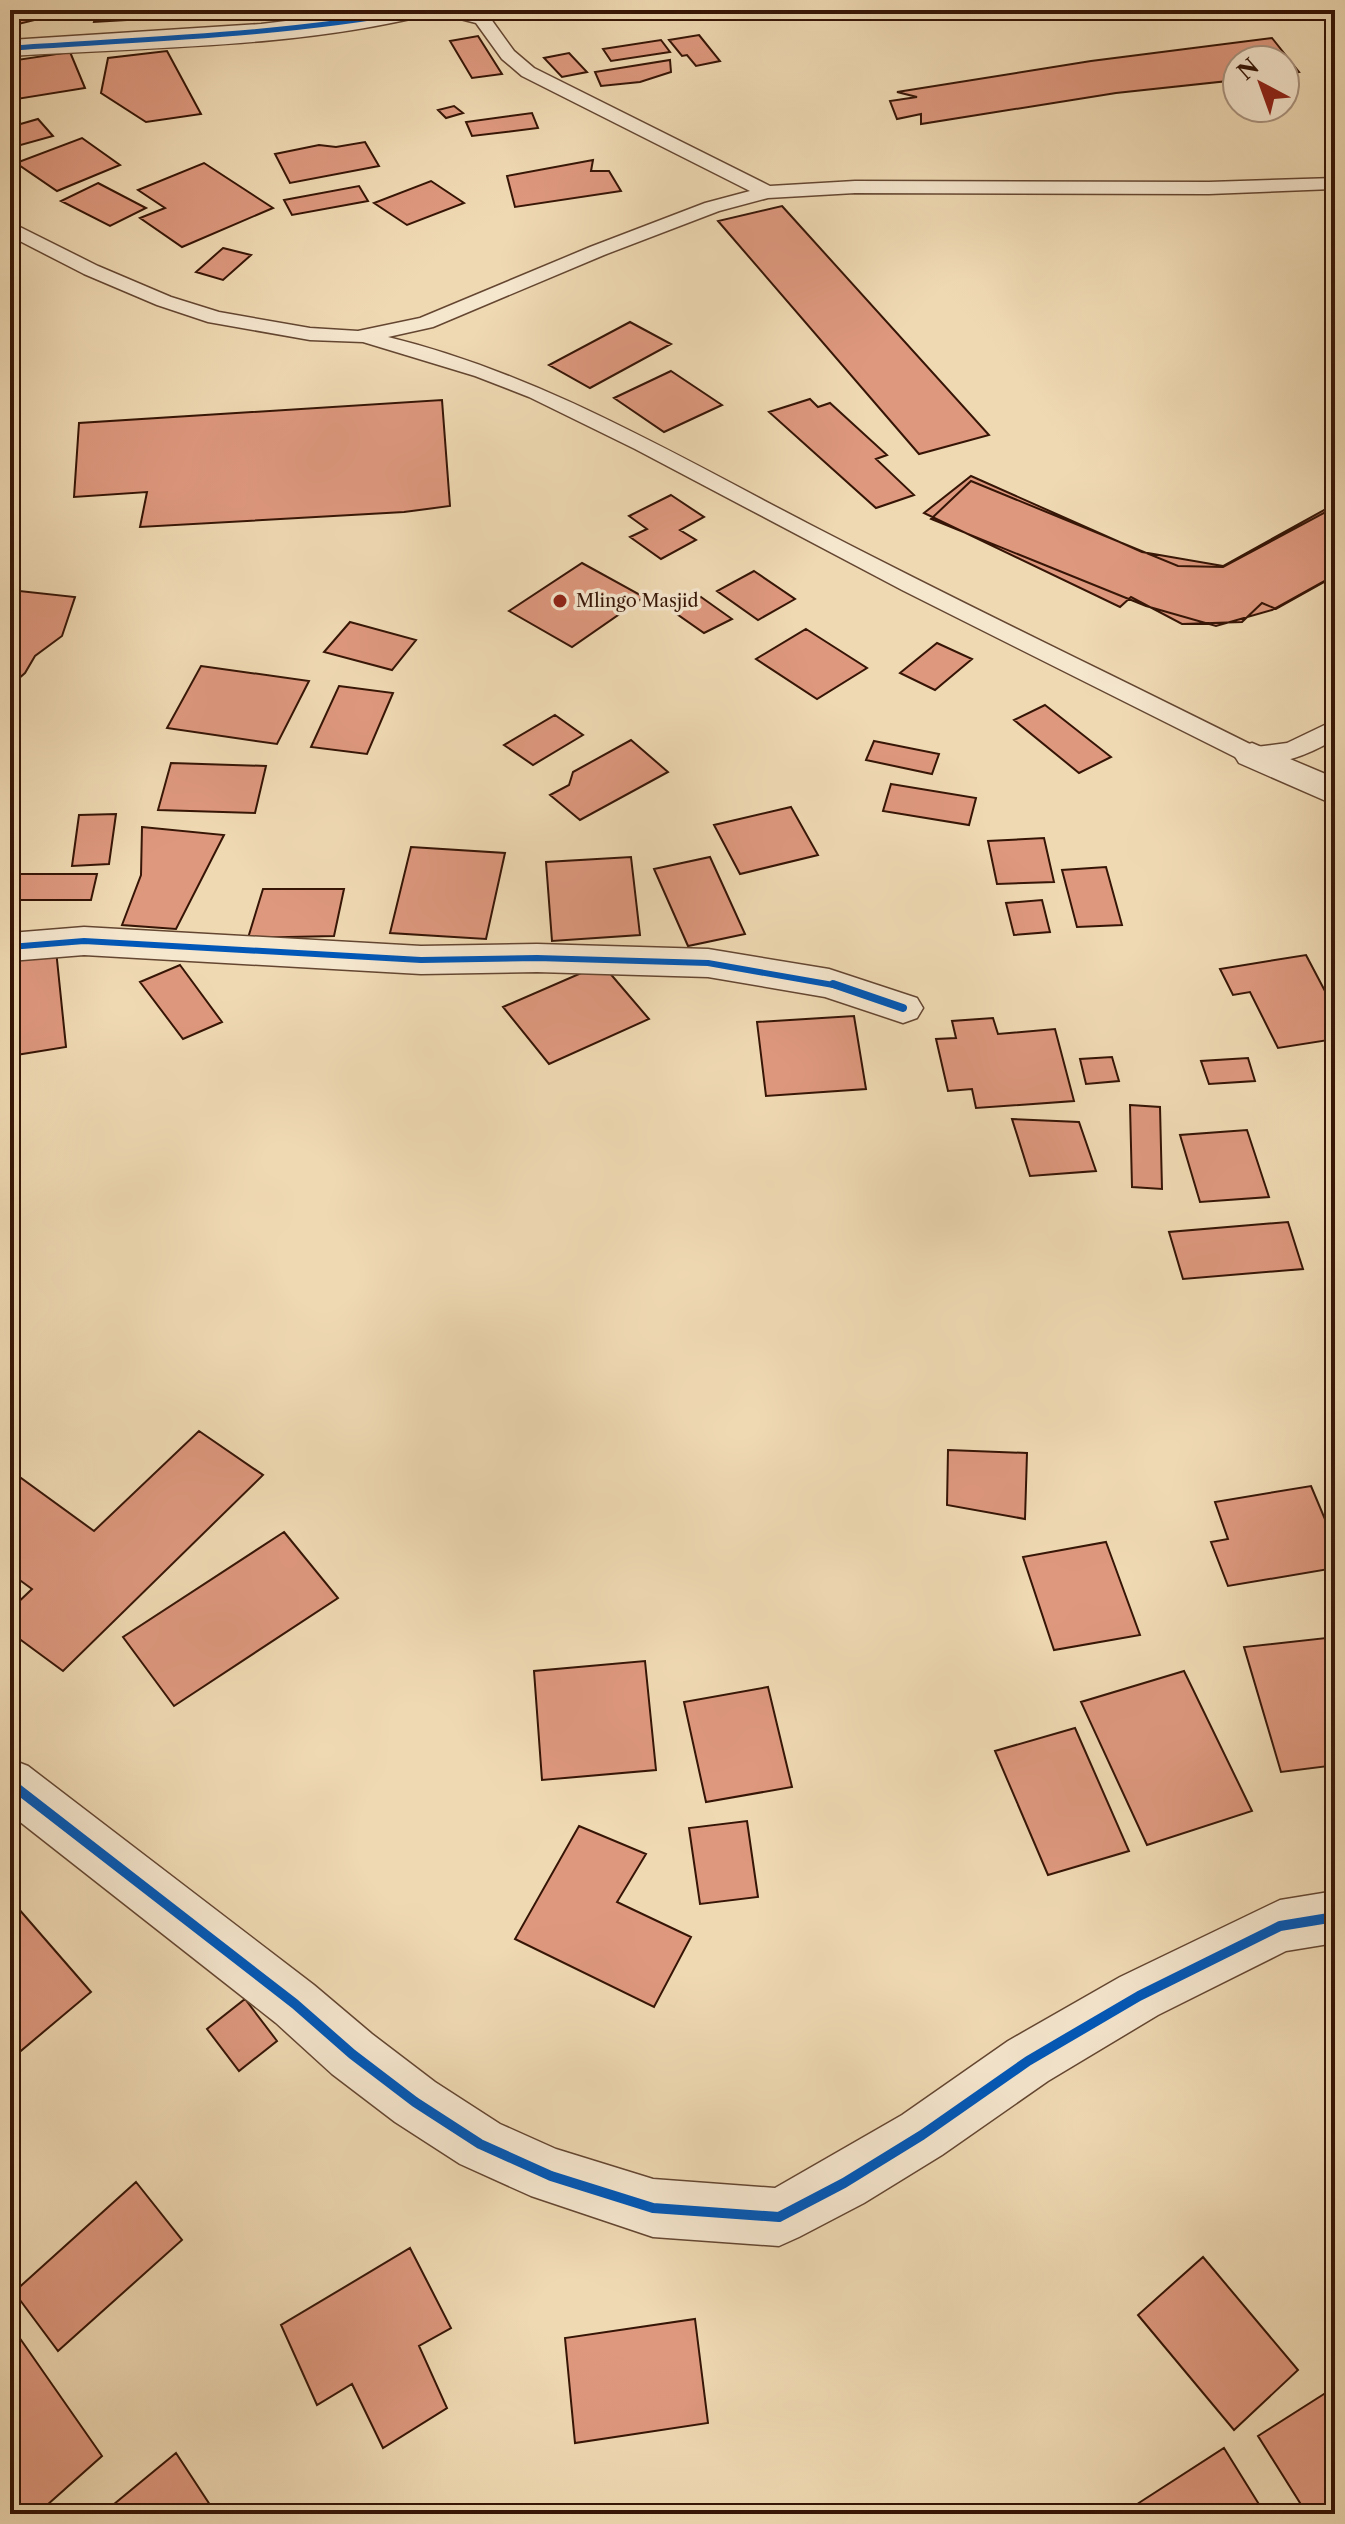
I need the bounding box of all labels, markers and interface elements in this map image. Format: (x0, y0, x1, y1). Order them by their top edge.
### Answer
north arrow (1221, 44, 1301, 124)
text: N (1232, 53, 1264, 86)
place label: Mlingo Masjid (576, 590, 698, 612)
marker: Mlingo Masjid (551, 592, 569, 610)

